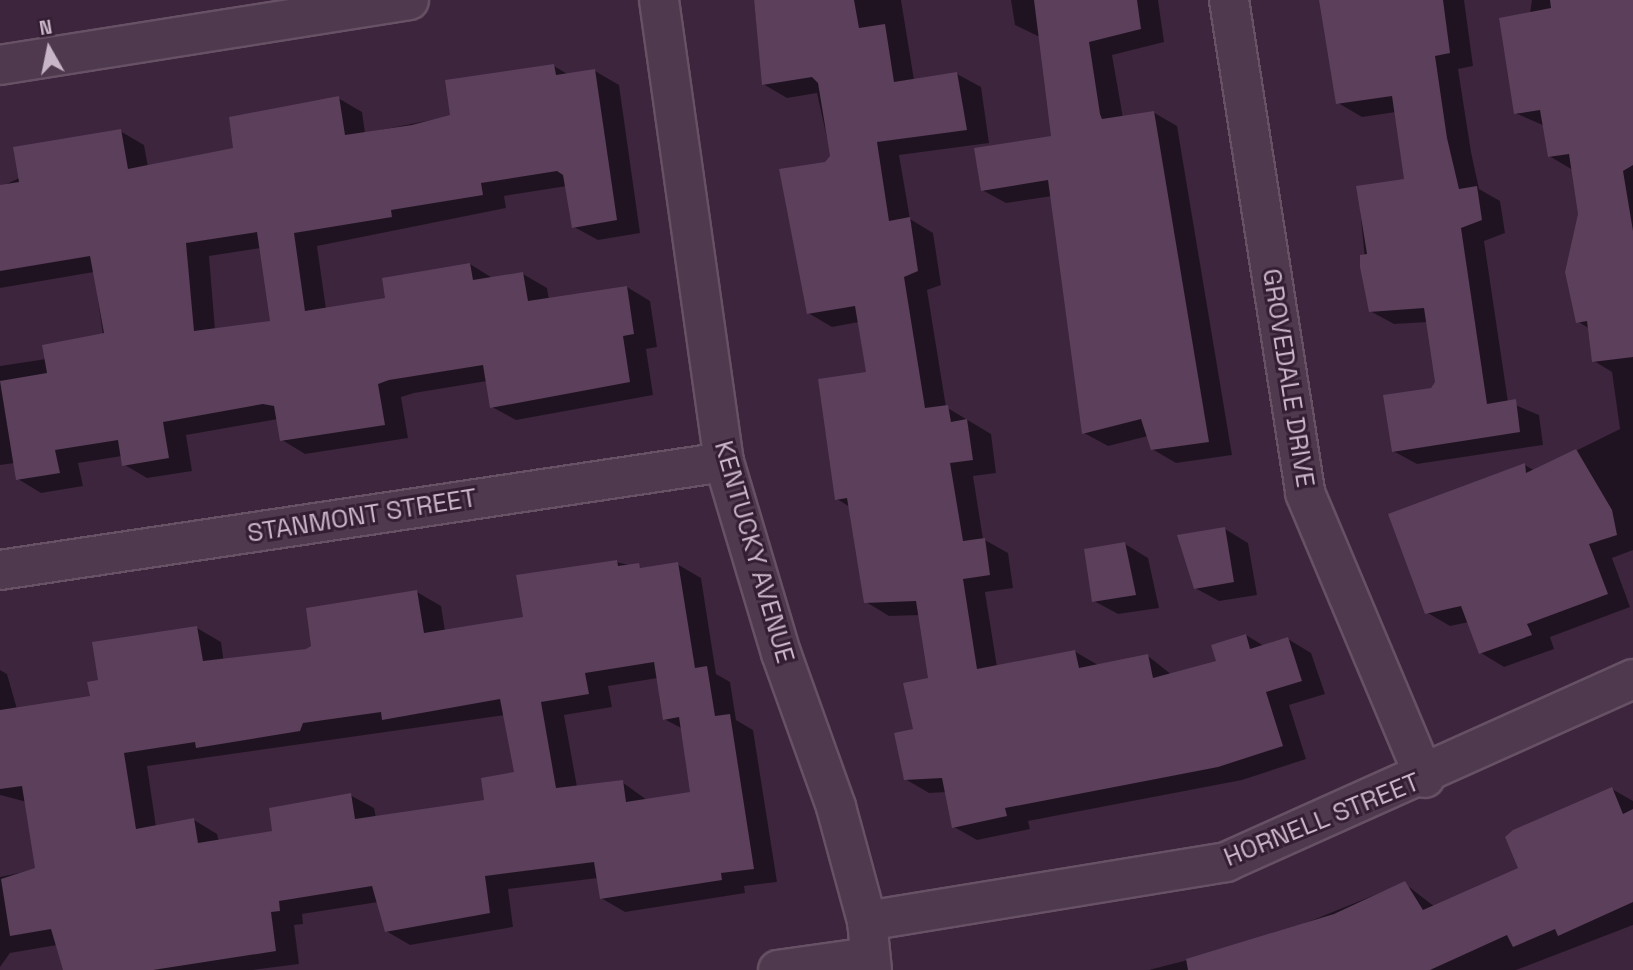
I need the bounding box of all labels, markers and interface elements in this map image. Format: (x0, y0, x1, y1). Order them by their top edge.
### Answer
north arrow (14, 14, 84, 84)
text: N (37, 14, 54, 41)
street label: GROVEDALE DRIVE (1255, 266, 1321, 490)
street label: KENTUCKY AVENUE (707, 437, 801, 667)
street label: STANMONT STREET (245, 482, 479, 550)
street label: HORNELL STREET (1219, 766, 1425, 874)

